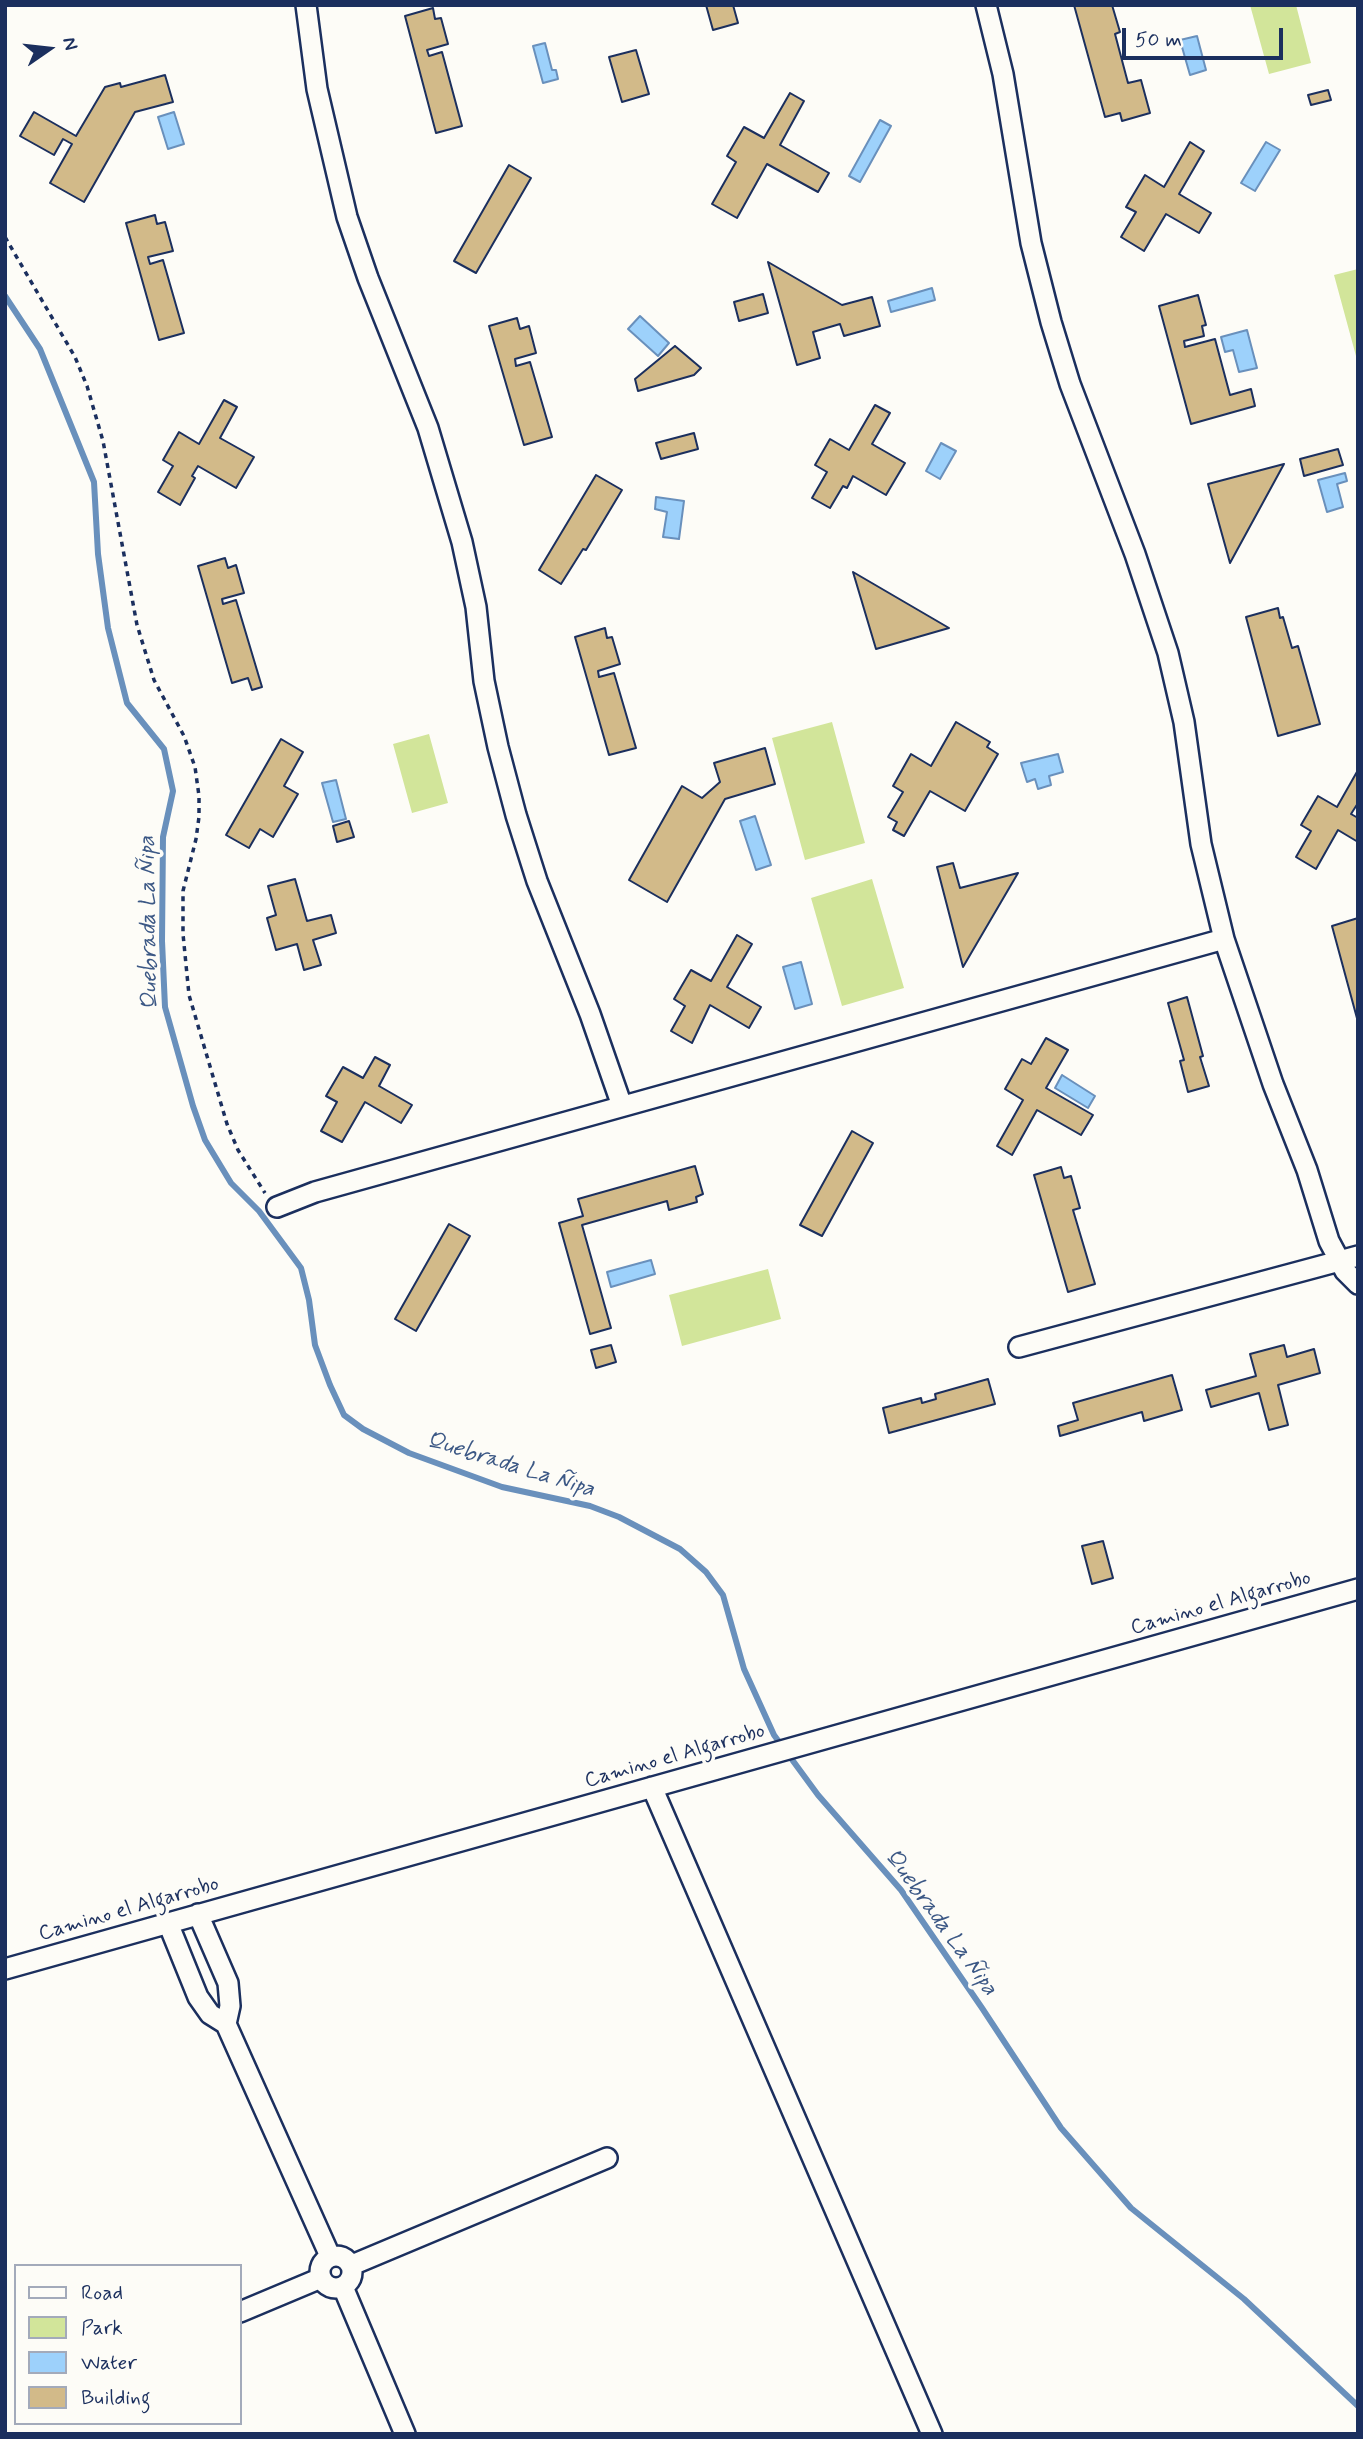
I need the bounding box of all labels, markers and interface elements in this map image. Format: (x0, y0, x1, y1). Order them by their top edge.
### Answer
north arrow (14, 14, 84, 84)
scale bar (1125, 14, 1286, 58)
text: 50 m (1135, 26, 1182, 54)
text: N (56, 35, 84, 53)
water label: Quebrada La Ñipa (135, 835, 165, 1011)
water label: Quebrada La Ñipa (423, 1427, 597, 1505)
street label: Camino el Algarrobo (1128, 1566, 1314, 1642)
street label: Camino el Algarrobo (582, 1719, 768, 1795)
water label: Quebrada La Ñipa (878, 1844, 1002, 2002)
street label: Camino el Algarrobo (36, 1872, 222, 1948)
legend (14, 2264, 242, 2425)
text: Road (81, 2279, 123, 2307)
text: Park (81, 2314, 123, 2342)
text: Water (81, 2349, 137, 2377)
text: Building (81, 2384, 151, 2412)

